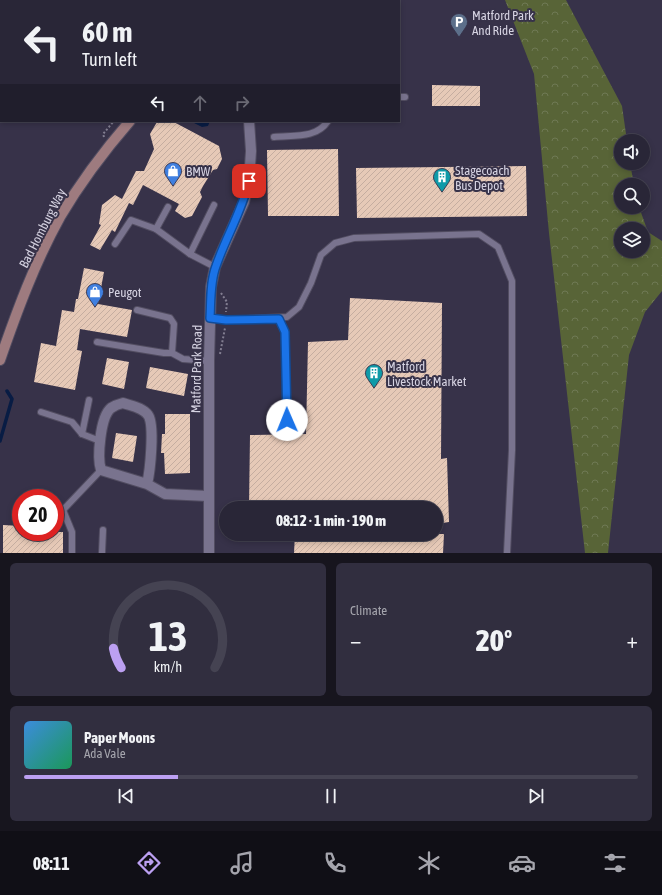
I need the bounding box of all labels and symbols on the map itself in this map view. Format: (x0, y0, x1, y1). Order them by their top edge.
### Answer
place label: Matford Park And Ride (472, 8, 534, 38)
parking icon: Matford Park And Ride (449, 12, 469, 37)
shop icon: BMW (163, 161, 183, 186)
place label: Stagecoach Bus Depot (455, 163, 510, 193)
place label: BMW (186, 164, 211, 179)
pin (232, 164, 266, 198)
building icon: Stagecoach Bus Depot (432, 167, 452, 192)
street label: Bad Homburg Way (16, 186, 69, 270)
shop icon: Peugot (85, 282, 105, 307)
place label: Peugot (108, 285, 142, 300)
street label: Matford Park Road (188, 325, 205, 413)
place label: Matford Livestock Market (387, 359, 467, 389)
building icon: Matford Livestock Market (364, 363, 384, 388)
position arrow (266, 399, 308, 441)
speed limit sign: 20 (12, 489, 64, 541)

